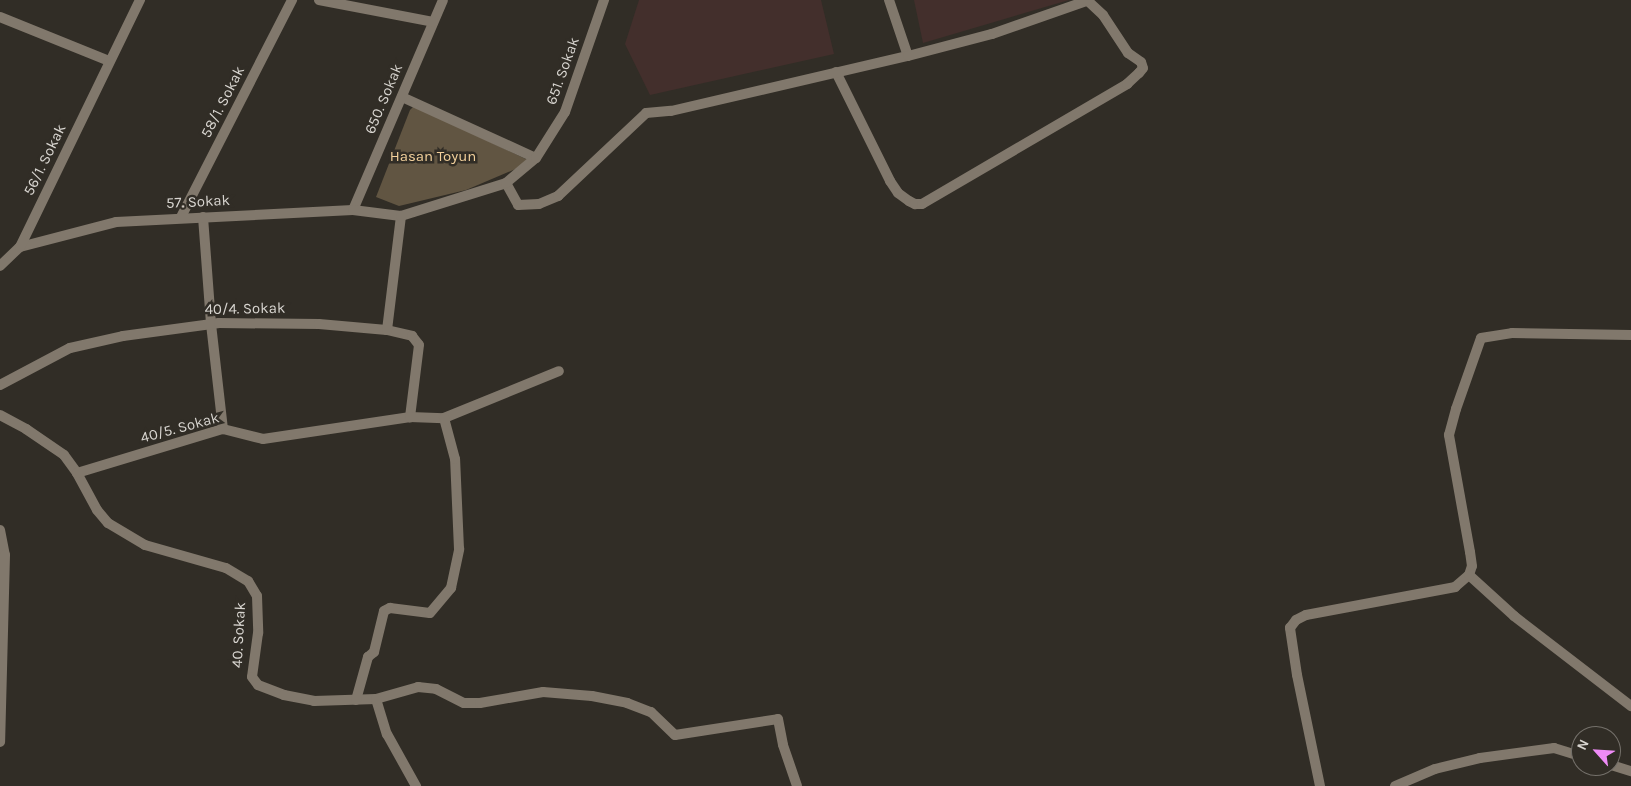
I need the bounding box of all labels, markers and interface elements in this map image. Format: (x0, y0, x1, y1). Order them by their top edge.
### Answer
street label: 651. Sokak (542, 35, 584, 107)
street label: 650. Sokak (361, 61, 407, 137)
street label: 58/1. Sokak (197, 63, 249, 141)
street label: 56/1. Sokak (20, 121, 70, 199)
park label: Hasan Toyun (390, 148, 476, 166)
street label: 57. Sokak (165, 191, 231, 213)
street label: 40/4. Sokak (204, 299, 286, 319)
street label: 40/5. Sokak (139, 409, 221, 447)
street label: 40. Sokak (228, 602, 250, 668)
north arrow (1571, 726, 1621, 776)
text: N (1573, 736, 1593, 753)

